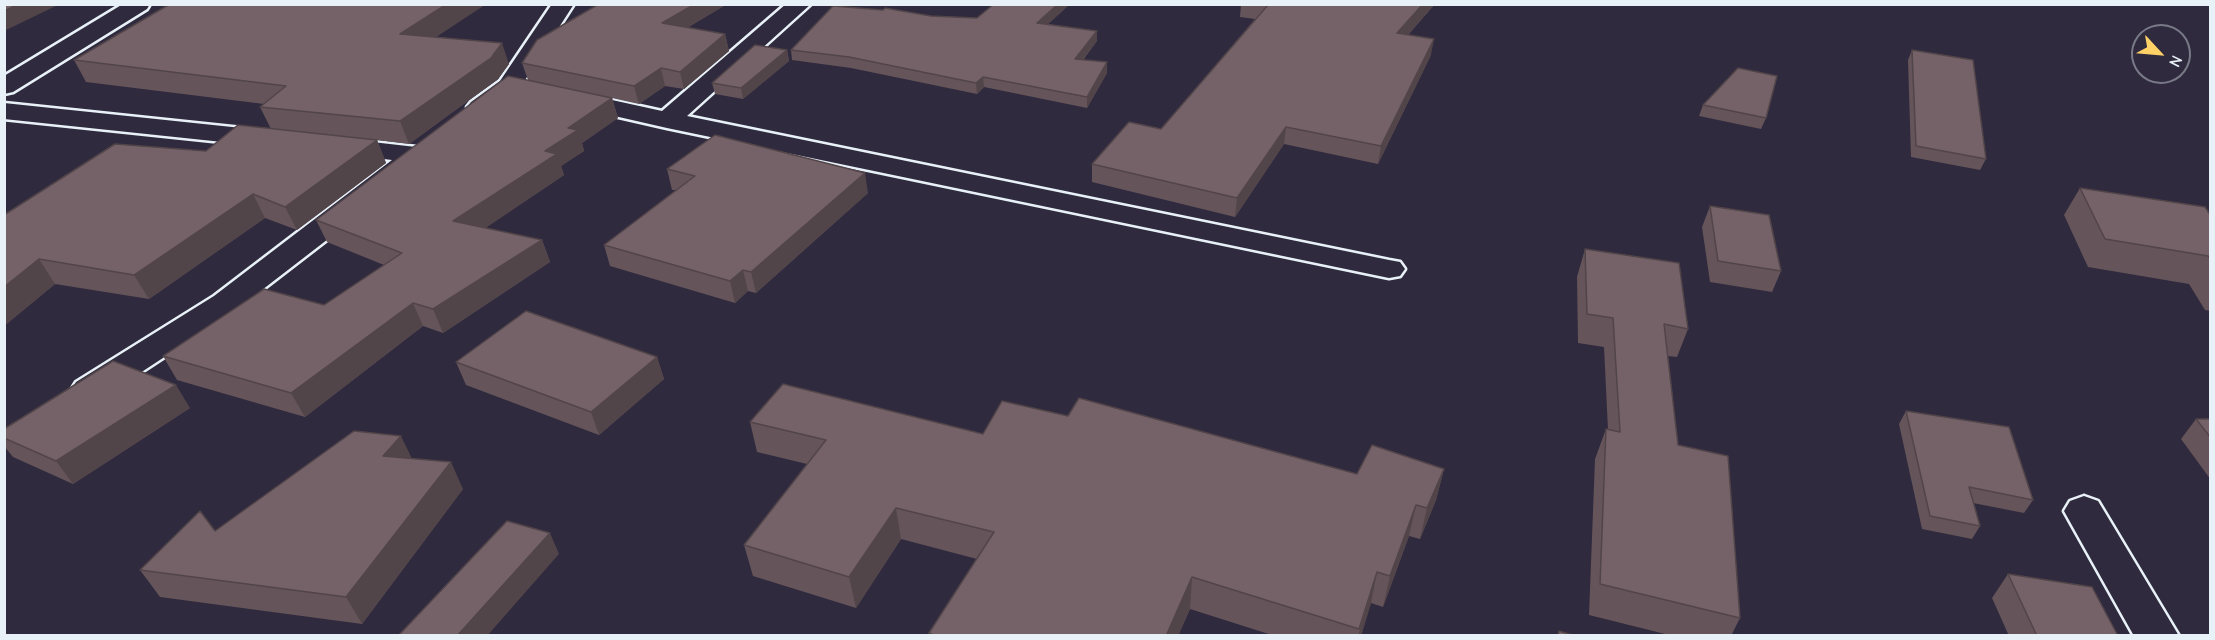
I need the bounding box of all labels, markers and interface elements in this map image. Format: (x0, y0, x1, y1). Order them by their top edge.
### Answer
north arrow (2131, 24, 2191, 84)
text: N (2165, 52, 2186, 70)

